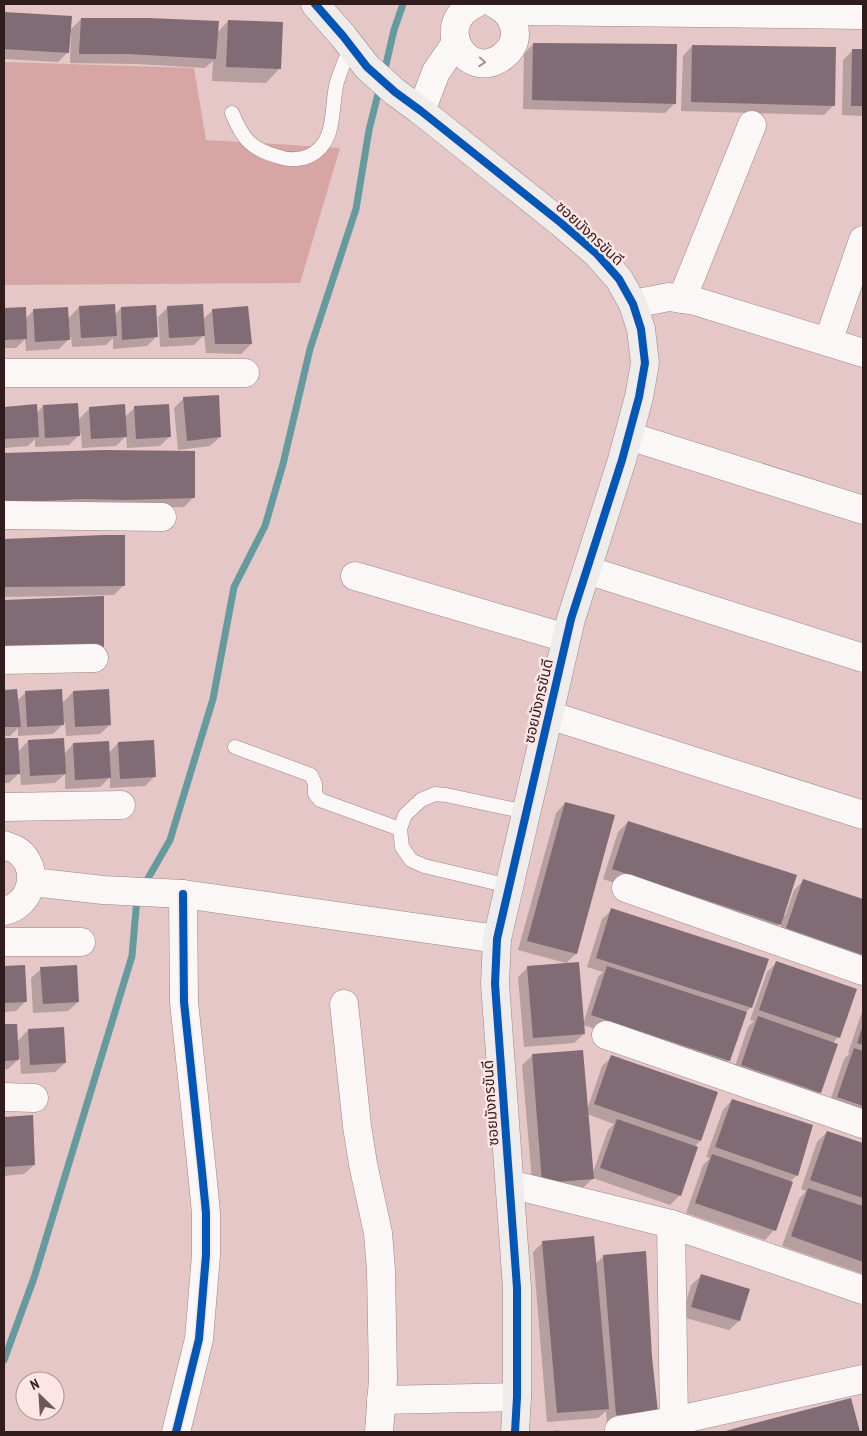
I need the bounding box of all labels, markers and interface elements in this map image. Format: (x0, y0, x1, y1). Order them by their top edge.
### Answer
one-way arrow (479, 56, 487, 67)
street label: ซอยมังกรขันดี (552, 197, 628, 269)
street label: ซอยมังกรขันดี (519, 657, 557, 745)
street label: ซอยมังกรขันดี (478, 1059, 502, 1147)
north arrow (15, 1371, 65, 1421)
text: N (27, 1374, 42, 1394)

